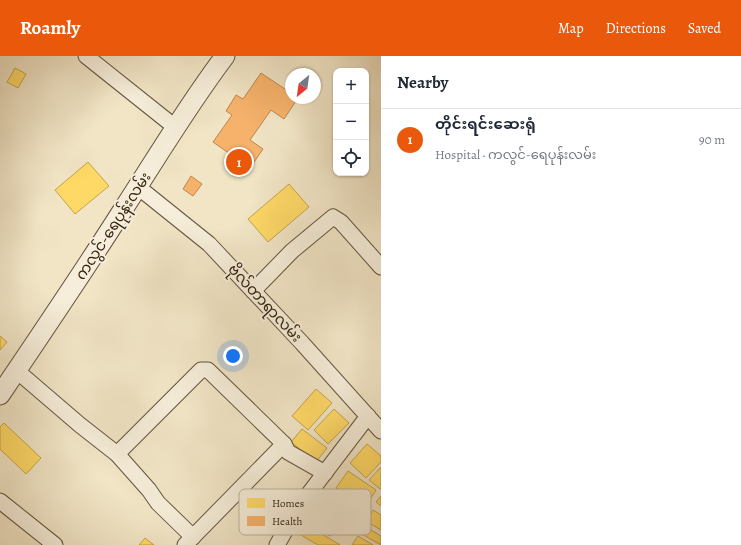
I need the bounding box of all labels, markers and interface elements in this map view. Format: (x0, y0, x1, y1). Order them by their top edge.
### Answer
text: Roamly (20, 15, 80, 41)
text: Map (558, 19, 584, 38)
text: Directions (606, 19, 666, 38)
text: Saved (688, 19, 721, 38)
north arrow (285, 68, 321, 104)
map controls (333, 68, 369, 176)
button: + (333, 68, 369, 104)
text: Nearby (397, 71, 448, 94)
button: − (333, 104, 369, 140)
text: တိုင်းရင်းဆေးရုံ (435, 114, 536, 134)
text: 1 (408, 131, 412, 148)
text: 90 m (699, 131, 725, 148)
button: locate (333, 140, 369, 176)
text: Hospital · ကလွင်-ရေပုန်းလမ်း (435, 146, 596, 163)
pin: 1 (226, 147, 252, 177)
street label: ကလွင်-ရေပုန်းလမ်း (71, 168, 157, 285)
street label: ဗိုလ်တာရာလမ်း (222, 260, 306, 348)
your location (223, 346, 243, 366)
legend (239, 489, 371, 535)
text: Homes (272, 496, 304, 511)
text: Health (272, 514, 302, 529)

